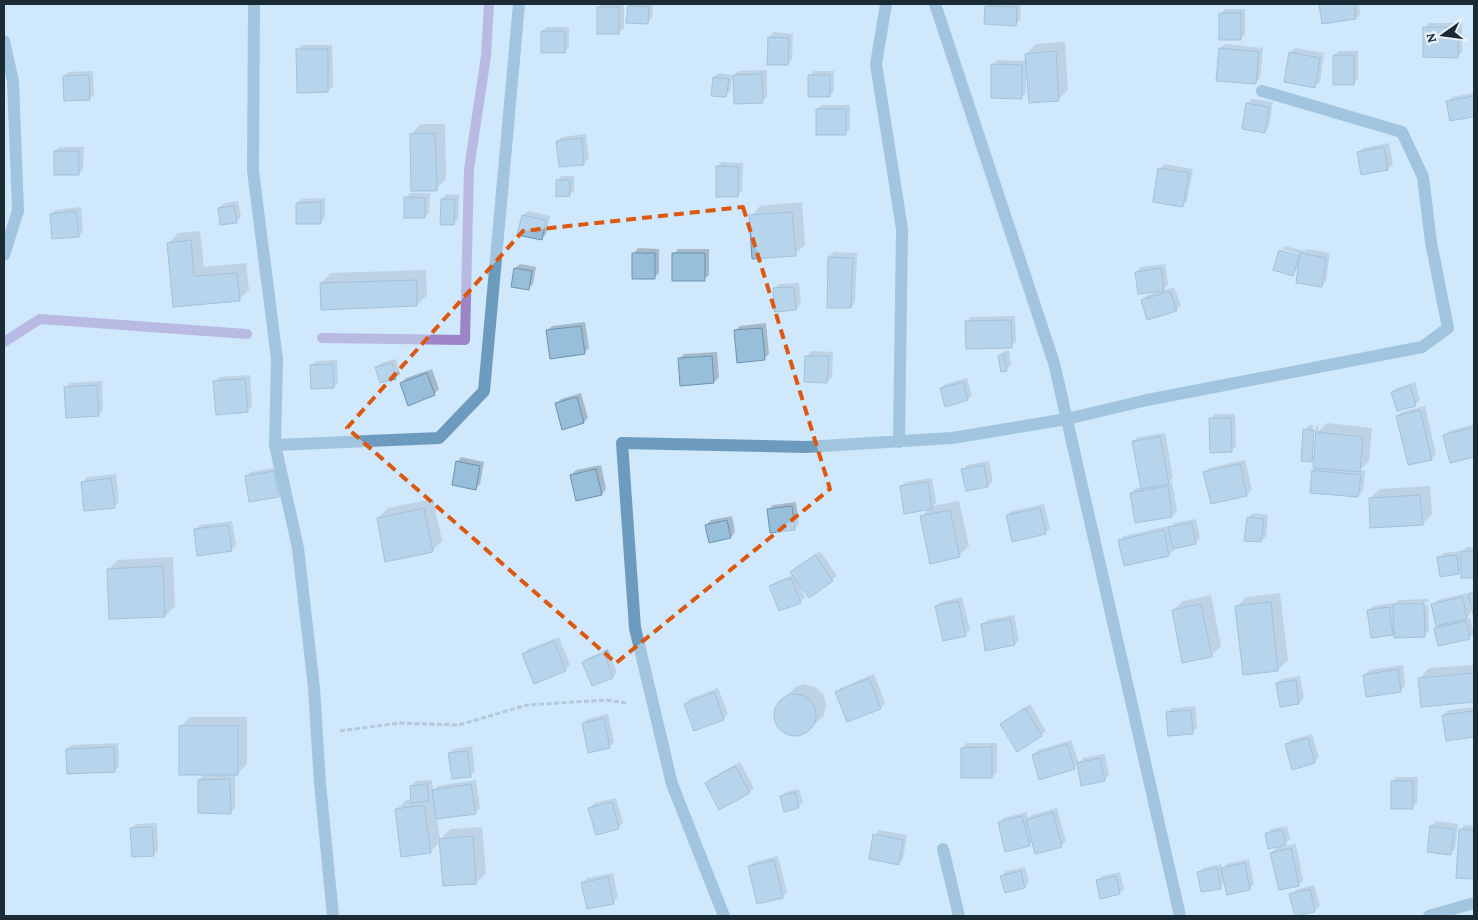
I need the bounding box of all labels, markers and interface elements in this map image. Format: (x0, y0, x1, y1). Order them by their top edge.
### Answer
north arrow (1418, 10, 1468, 60)
text: N (1421, 31, 1439, 45)

